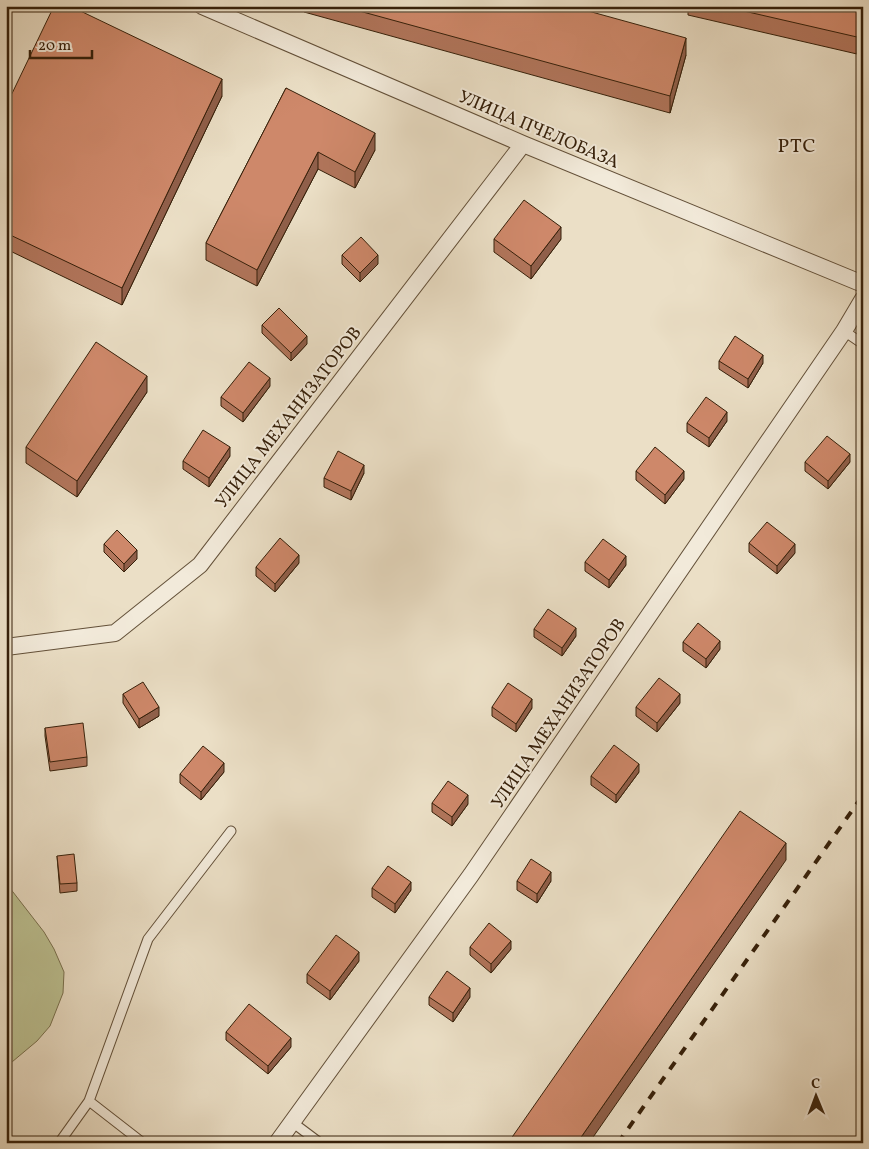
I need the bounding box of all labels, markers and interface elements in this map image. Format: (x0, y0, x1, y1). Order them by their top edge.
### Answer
scale bar (30, 28, 92, 60)
text: 20 m (38, 36, 71, 57)
street label: УЛИЦА ПЧЕЛОБАЗА (454, 85, 623, 176)
district label: РТС (777, 133, 817, 161)
street label: УЛИЦА МЕХАНИЗАТОРОВ (210, 322, 368, 514)
street label: УЛИЦА МЕХАНИЗАТОРОВ (486, 614, 632, 814)
north arrow (792, 1072, 842, 1122)
text: С (811, 1075, 820, 1094)

